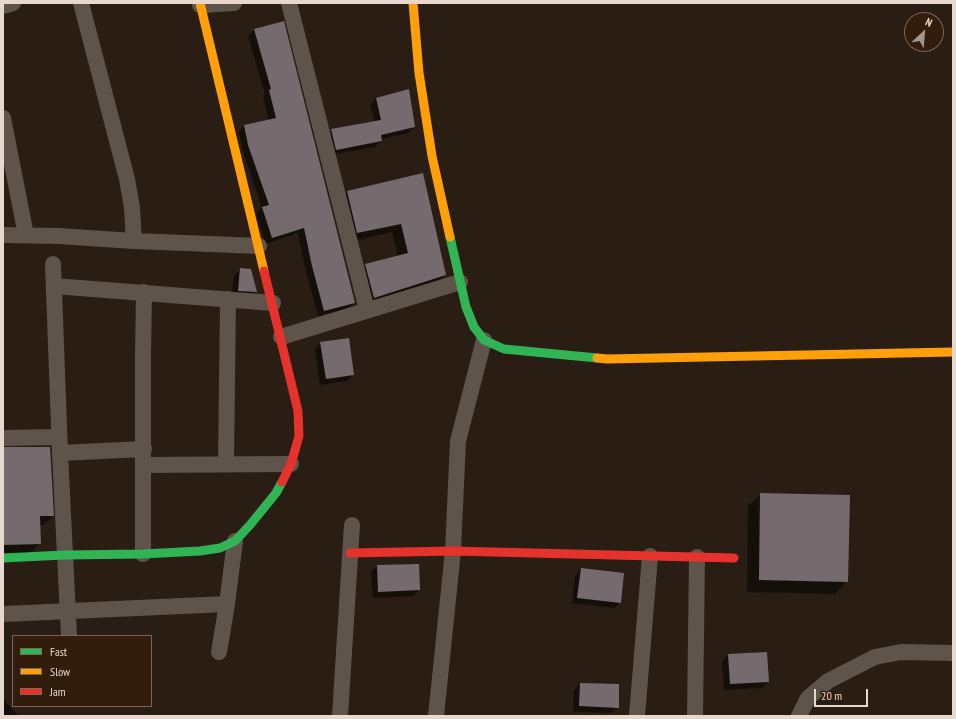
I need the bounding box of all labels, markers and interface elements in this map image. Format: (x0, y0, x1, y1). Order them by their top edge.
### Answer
north arrow (904, 12, 944, 52)
text: N (923, 15, 935, 30)
legend (12, 635, 152, 707)
text: Fast (50, 644, 67, 659)
text: Slow (50, 664, 70, 679)
scale bar (816, 681, 870, 707)
text: Jam (50, 684, 66, 699)
text: 20 m (821, 688, 842, 703)

